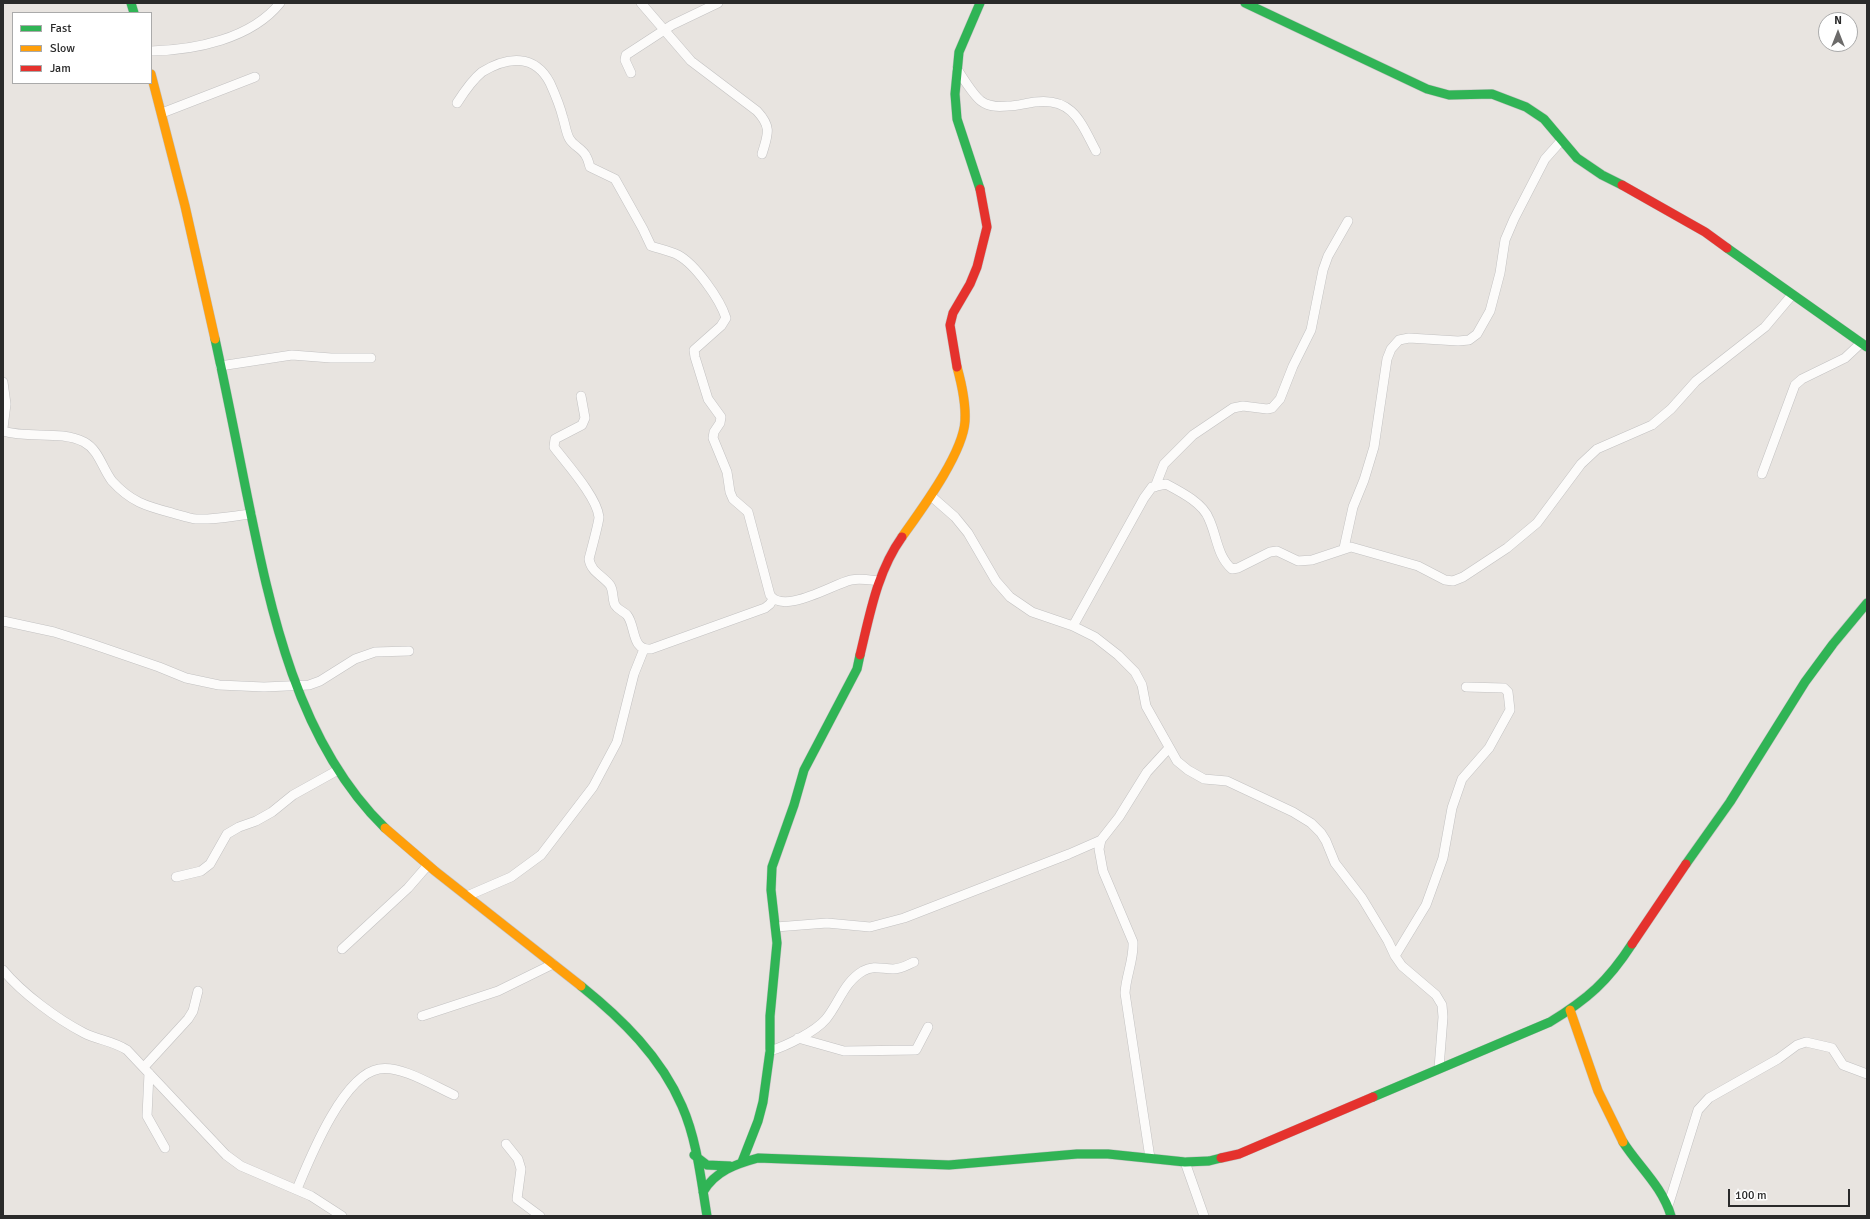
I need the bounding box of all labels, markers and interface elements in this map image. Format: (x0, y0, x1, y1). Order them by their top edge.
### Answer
legend (12, 12, 152, 84)
north arrow (1818, 12, 1858, 52)
text: N (1834, 14, 1842, 27)
text: Fast (50, 21, 71, 36)
text: Slow (50, 41, 75, 56)
text: Jam (50, 61, 71, 76)
scale bar (1730, 1181, 1852, 1207)
text: 100 m (1735, 1188, 1767, 1203)

